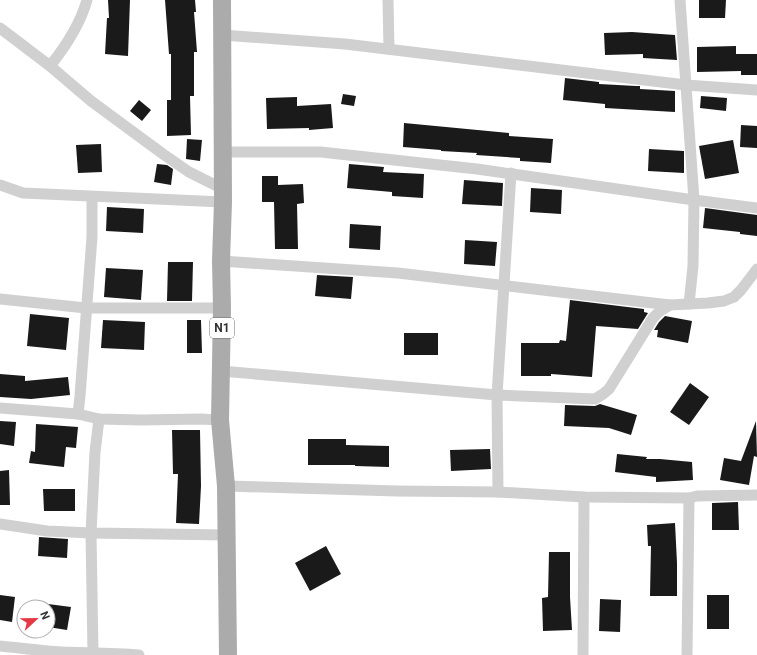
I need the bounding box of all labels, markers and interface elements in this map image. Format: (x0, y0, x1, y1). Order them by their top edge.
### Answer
road number: N1 (210, 318, 234, 338)
north arrow (16, 599, 56, 639)
text: N (37, 609, 52, 622)

